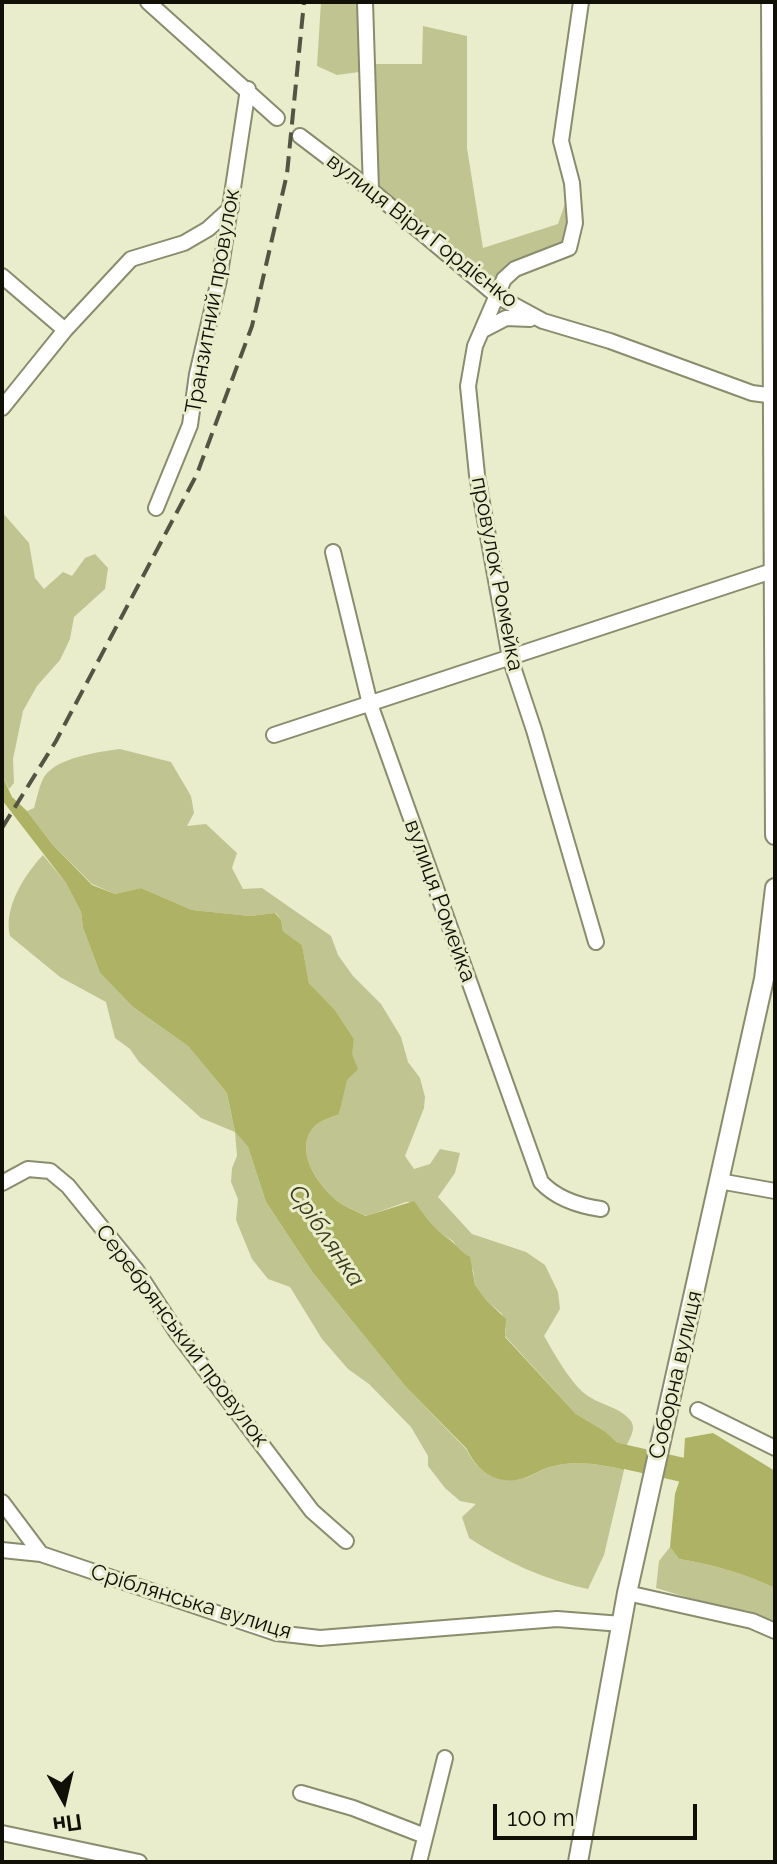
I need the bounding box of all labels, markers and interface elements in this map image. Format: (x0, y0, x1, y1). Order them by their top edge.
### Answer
street label: вулиця Віри Гордієнко (321, 148, 523, 314)
street label: Транзитний провулок (180, 186, 246, 416)
street label: провулок Ромейка (465, 475, 529, 673)
street label: вулиця Ромейка (398, 816, 482, 986)
water label: Сріблянка (282, 1180, 370, 1292)
street label: Серебрянський провулок (90, 1220, 274, 1452)
street label: Соборна вулиця (644, 1288, 708, 1462)
street label: Сріблянська вулиця (87, 1559, 295, 1645)
north arrow (24, 1760, 104, 1840)
scale bar (497, 1788, 701, 1838)
text: 100 m (507, 1803, 575, 1832)
text: Пн (51, 1809, 84, 1839)

